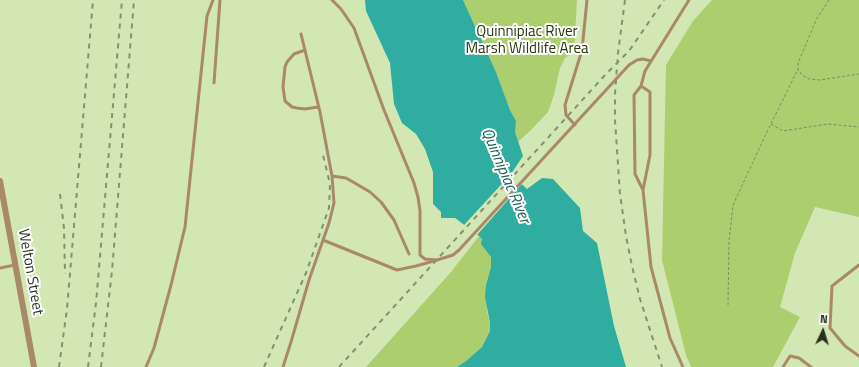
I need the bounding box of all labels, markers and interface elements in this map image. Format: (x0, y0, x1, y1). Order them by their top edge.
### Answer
park label: Quinnipiac River Marsh Wildlife Area (465, 23, 589, 58)
water label: Quinnipiac River (476, 125, 534, 227)
street label: Welton Street (14, 227, 46, 317)
north arrow (803, 311, 843, 351)
text: N (819, 311, 828, 327)

